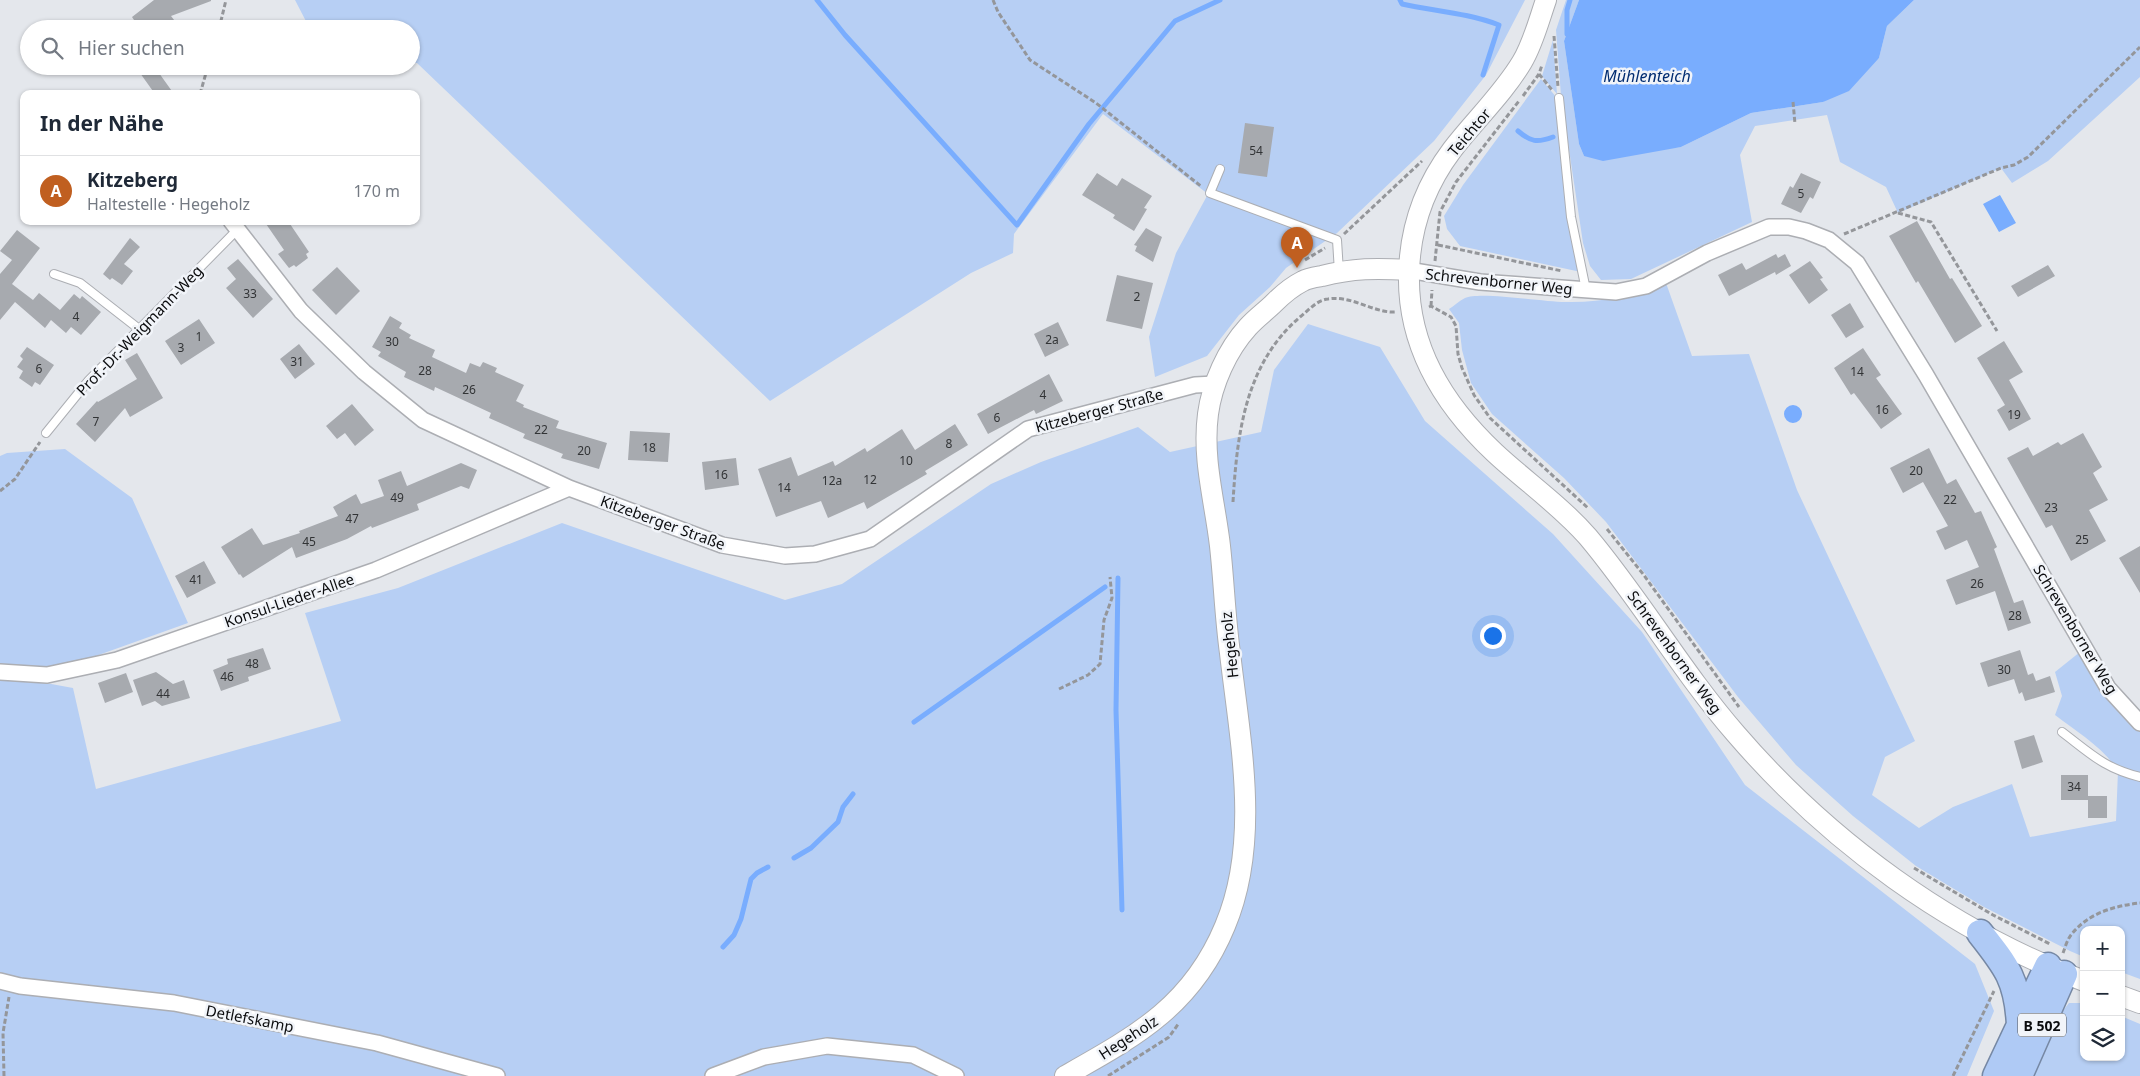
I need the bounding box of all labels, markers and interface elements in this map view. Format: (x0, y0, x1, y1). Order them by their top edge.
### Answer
search box (20, 20, 420, 75)
icon: search (38, 34, 66, 62)
text: Hier suchen (78, 35, 185, 61)
water label: Mühlenteich (1603, 65, 1691, 87)
street label: Teichtor (1443, 104, 1495, 160)
text: In der Nähe (40, 109, 164, 137)
house number: 54 (1249, 142, 1263, 159)
text: Kitzeberg (87, 167, 178, 193)
text: A (50, 180, 62, 202)
text: 170 m (353, 180, 400, 202)
house number: 5 (1798, 185, 1805, 202)
text: Haltestelle · Hegeholz (87, 193, 250, 215)
pin: A (1281, 227, 1313, 268)
street label: Prof.-Dr.-Weigmann-Weg (71, 261, 207, 399)
street label: Schrevenborner Weg (1424, 263, 1574, 299)
house number: 33 (243, 285, 257, 302)
house number: 2 (1134, 288, 1141, 305)
house number: 4 (73, 308, 80, 325)
house number: 1 (196, 328, 202, 345)
house number: 2a (1045, 331, 1059, 348)
house number: 30 (385, 333, 399, 350)
house number: 3 (178, 339, 185, 356)
house number: 31 (290, 353, 304, 370)
house number: 6 (36, 360, 43, 377)
house number: 28 (418, 362, 432, 379)
house number: 14 (1850, 363, 1864, 380)
house number: 26 (462, 381, 476, 398)
street label: Kitzeberger Straße (1033, 383, 1165, 437)
house number: 4 (1040, 386, 1047, 403)
house number: 16 (1875, 401, 1889, 418)
house number: 19 (2007, 406, 2021, 423)
house number: 6 (994, 409, 1001, 426)
house number: 7 (93, 413, 100, 430)
house number: 22 (534, 421, 548, 438)
house number: 8 (946, 435, 953, 452)
house number: 18 (642, 439, 656, 456)
house number: 20 (577, 442, 591, 459)
house number: 10 (899, 452, 913, 469)
house number: 20 (1909, 462, 1923, 479)
house number: 16 (714, 466, 728, 483)
house number: 12 (863, 471, 877, 488)
house number: 12a (822, 472, 842, 489)
house number: 14 (777, 479, 791, 496)
house number: 49 (390, 489, 404, 506)
street label: Kitzeberger Straße (598, 490, 728, 554)
house number: 22 (1943, 491, 1957, 508)
house number: 23 (2044, 499, 2058, 516)
house number: 47 (345, 510, 359, 527)
house number: 25 (2075, 531, 2089, 548)
house number: 45 (302, 533, 316, 550)
street label: Schrevenborner Weg (2029, 561, 2123, 697)
street label: Konsul-Lieder-Allee (221, 568, 357, 632)
house number: 41 (189, 571, 203, 588)
house number: 26 (1970, 575, 1984, 592)
street label: Schrevenborner Weg (1623, 586, 1727, 718)
house number: 28 (2008, 607, 2022, 624)
street label: Hegeholz (1216, 611, 1242, 679)
your location (1480, 623, 1506, 649)
house number: 48 (245, 655, 259, 672)
house number: 30 (1997, 661, 2011, 678)
house number: 46 (220, 668, 234, 685)
house number: 44 (156, 685, 170, 702)
house number: 34 (2067, 778, 2081, 795)
map controls (2080, 926, 2125, 1061)
button: + (2080, 926, 2125, 971)
button: − (2080, 971, 2125, 1016)
street label: Detlefskamp (204, 1000, 296, 1036)
street label: Hegeholz (1095, 1010, 1161, 1064)
road number: B 502 (2018, 1014, 2066, 1036)
button: layers (2080, 1016, 2125, 1061)

